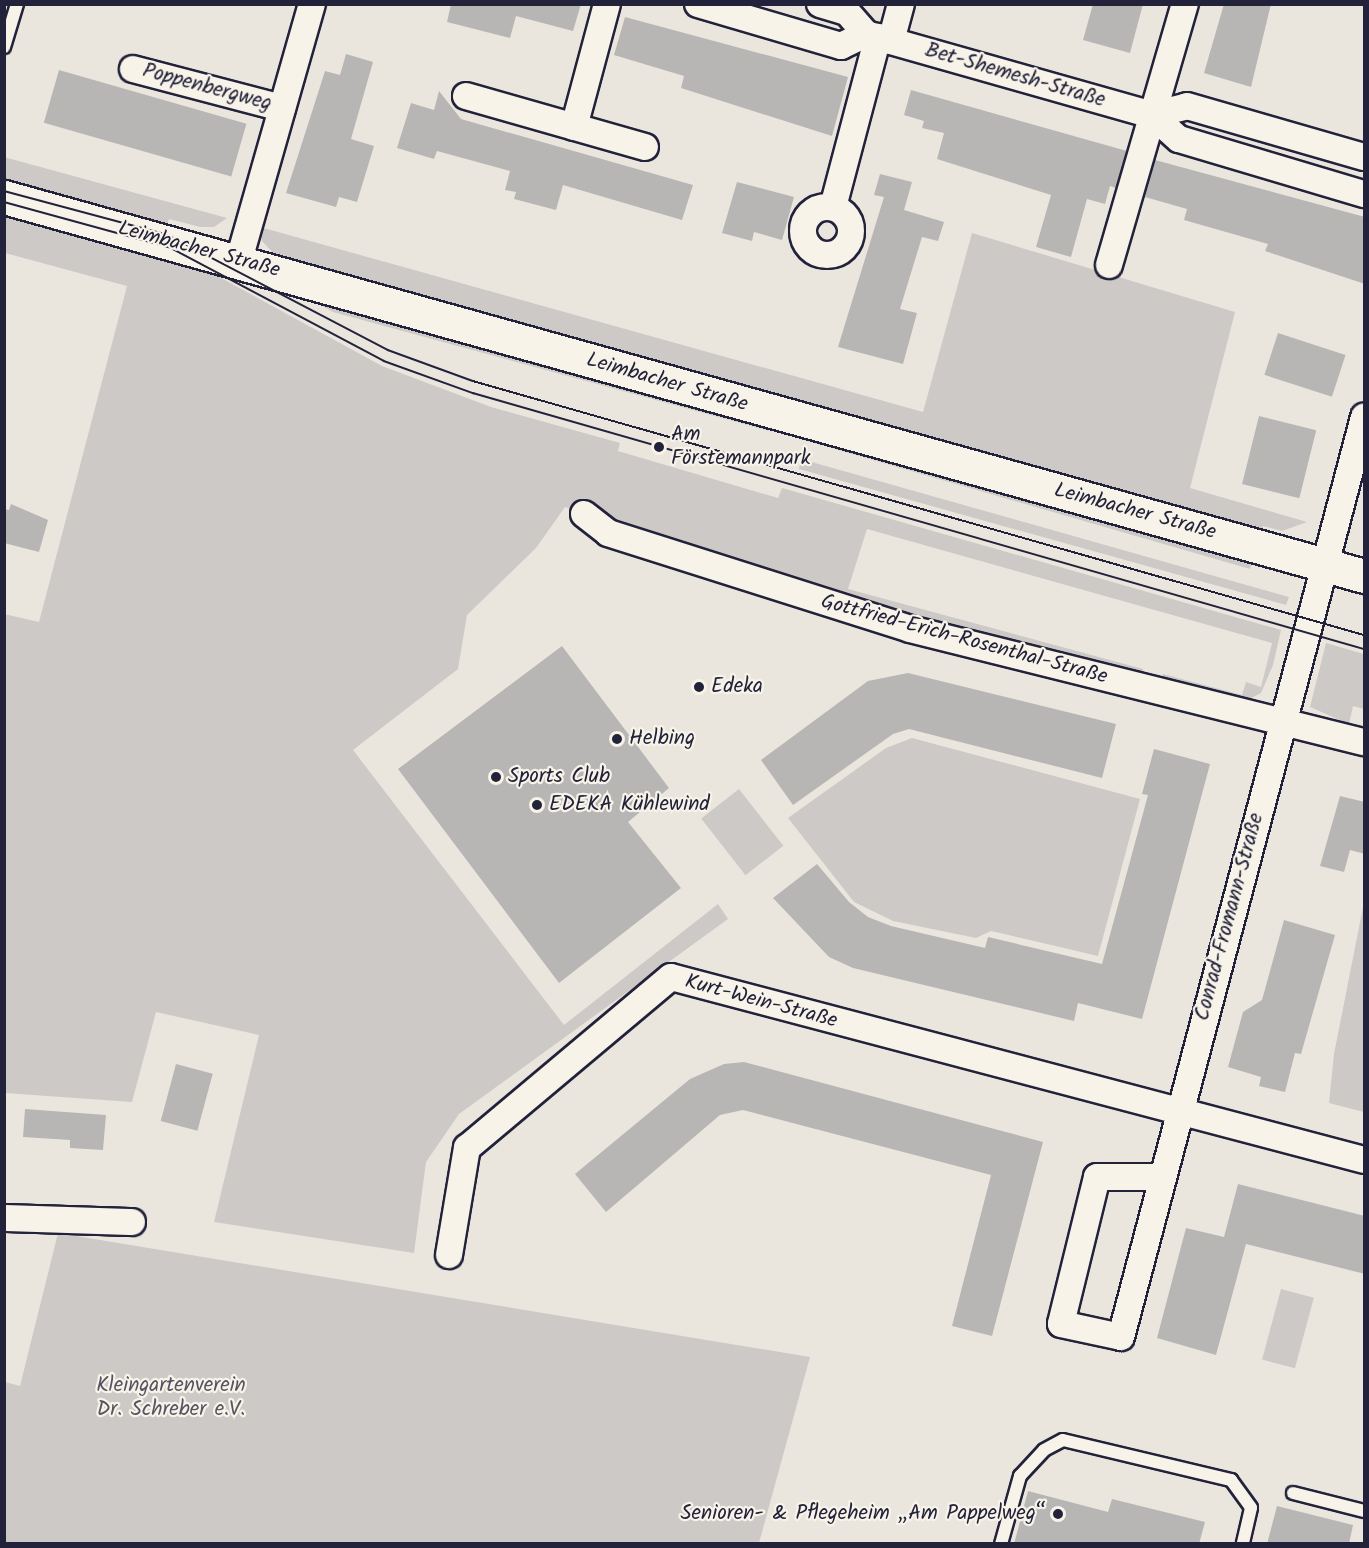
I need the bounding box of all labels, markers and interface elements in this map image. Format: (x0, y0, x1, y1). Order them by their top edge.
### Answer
street label: Bet-Shemesh-Straße (922, 38, 1108, 114)
street label: Poppenbergweg (140, 59, 274, 117)
street label: Leimbacher Straße (115, 216, 283, 284)
street label: Leimbacher Straße (583, 348, 751, 418)
place label: Am Förstemannpark (671, 422, 811, 472)
marker: Am Förstemannpark (652, 440, 666, 454)
street label: Leimbacher Straße (1051, 478, 1219, 546)
street label: Gottfried-Erich-Rosenthal-Straße (818, 590, 1110, 690)
place label: Edeka (711, 674, 763, 700)
marker: Edeka (692, 680, 706, 694)
place label: Helbing (629, 726, 695, 752)
marker: Helbing (610, 732, 624, 746)
place label: Sports Club (508, 764, 610, 790)
marker: Sports Club (489, 770, 503, 784)
place label: EDEKA Kühlewind (549, 792, 710, 818)
marker: EDEKA Kühlewind (530, 798, 544, 812)
street label: Conrad-Fromann-Straße (1190, 810, 1270, 1024)
street label: Kurt-Wein-Straße (682, 970, 840, 1034)
park label: Kleingartenverein Dr. Schreber e.V. (96, 1373, 246, 1423)
place label: Senioren- & Pflegeheim „Am Pappelweg“ (680, 1501, 1046, 1527)
marker: Senioren- & Pflegeheim „Am Pappelweg“ (1051, 1507, 1065, 1521)

